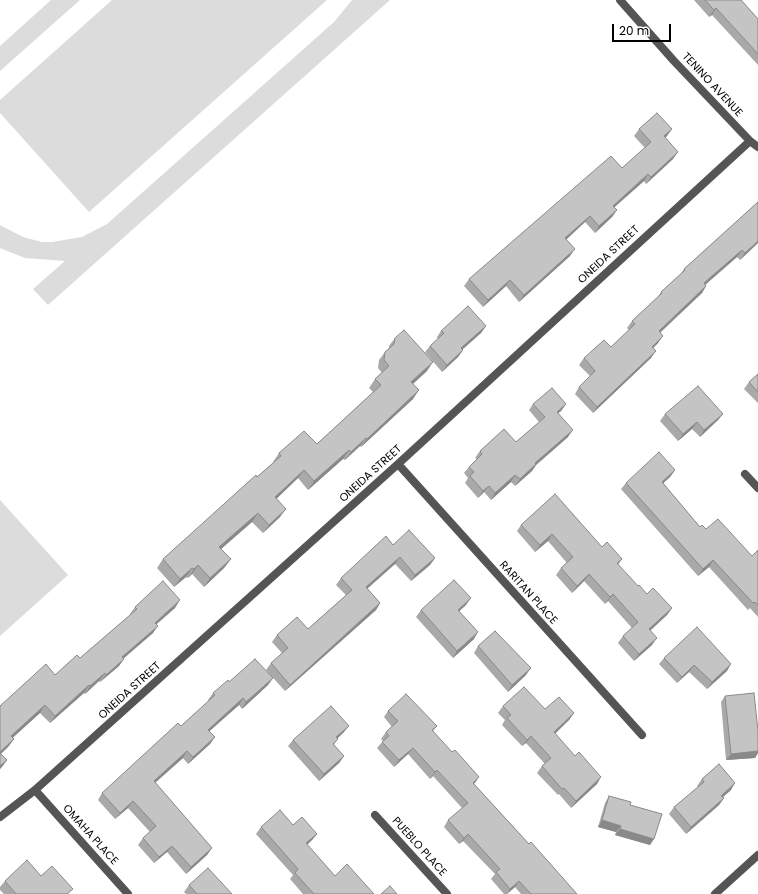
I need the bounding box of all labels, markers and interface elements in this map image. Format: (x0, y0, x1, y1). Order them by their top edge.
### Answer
scale bar (614, 16, 673, 42)
text: 20 m (619, 22, 649, 39)
street label: TENINO AVENUE (679, 50, 745, 120)
street label: ONEIDA STREET (576, 223, 642, 287)
street label: ONEIDA STREET (337, 443, 405, 505)
street label: RARITAN PLACE (496, 559, 560, 627)
street label: ONEIDA STREET (96, 660, 164, 722)
street label: OMAHA PLACE (60, 802, 120, 868)
street label: PUEBLO PLACE (389, 815, 449, 879)

